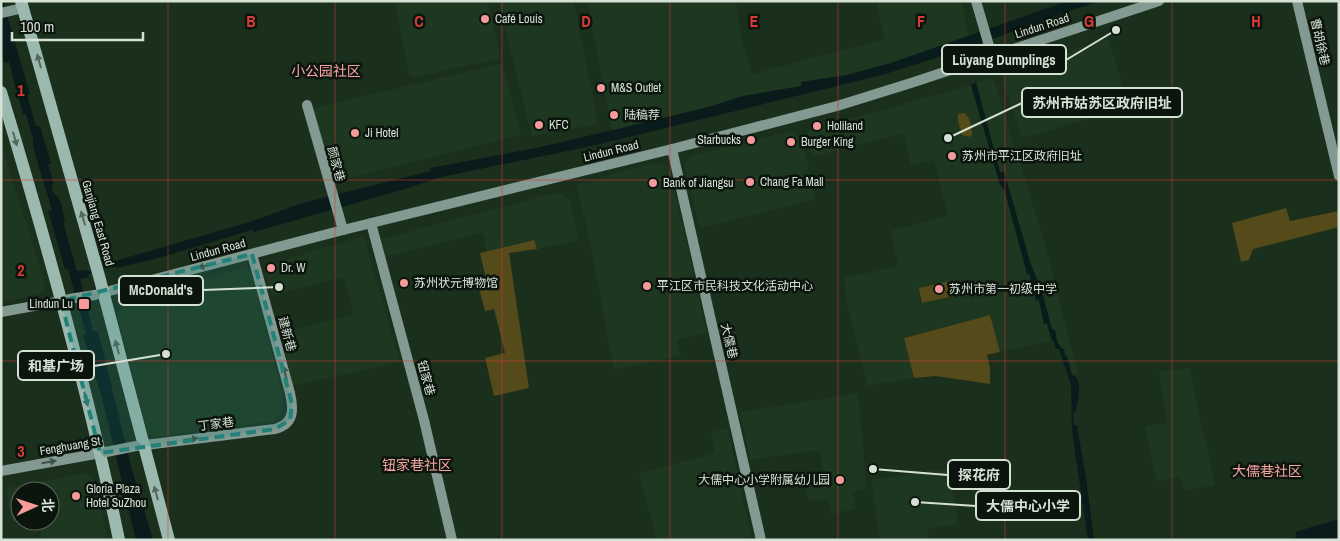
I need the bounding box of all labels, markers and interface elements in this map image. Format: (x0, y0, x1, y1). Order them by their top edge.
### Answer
scale bar (12, 10, 144, 42)
text: B (246, 10, 256, 32)
text: C (414, 10, 424, 32)
text: D (581, 10, 591, 32)
text: E (750, 10, 759, 32)
text: F (917, 10, 925, 32)
street label: Lindun Road (1013, 10, 1071, 42)
text: G (1084, 10, 1094, 32)
text: H (1251, 10, 1261, 32)
place label: Café Louis (495, 11, 543, 27)
marker: Café Louis (479, 13, 491, 25)
text: 100 m (20, 16, 54, 37)
street label: 曹胡徐巷 (1307, 17, 1333, 67)
callout: Lüyang Dumplings (942, 45, 1066, 74)
text: Lüyang Dumplings (952, 51, 1056, 69)
one-way arrow (34, 54, 42, 69)
district label: 小公园社区 (291, 62, 361, 80)
text: 1 (17, 79, 25, 101)
place label: M&S Outlet (611, 80, 662, 96)
marker: M&S Outlet (595, 82, 607, 94)
callout: 苏州市姑苏区政府旧址 (1022, 88, 1182, 117)
text: 苏州市姑苏区政府旧址 (1032, 94, 1172, 112)
place label: 陆稿荐 (624, 107, 660, 123)
marker: 陆稿荐 (608, 109, 620, 121)
place label: KFC (549, 117, 569, 133)
place label: Holiland (827, 118, 863, 134)
marker: KFC (533, 119, 545, 131)
marker: Holiland (811, 120, 823, 132)
place label: Ji Hotel (365, 125, 398, 141)
marker: Ji Hotel (349, 127, 361, 139)
one-way arrow (11, 132, 19, 147)
place label: Starbucks (697, 132, 741, 148)
marker: Starbucks (745, 134, 757, 146)
place label: Burger King (801, 134, 854, 150)
street label: Lindun Road (582, 136, 640, 166)
marker: Burger King (785, 136, 797, 148)
street label: 颜家巷 (324, 145, 348, 183)
place label: 苏州市平江区政府旧址 (962, 148, 1082, 164)
marker: 苏州市平江区政府旧址 (946, 150, 958, 162)
place label: Chang Fa Mall (760, 174, 824, 190)
place label: Bank of Jiangsu (663, 175, 734, 191)
marker: Chang Fa Mall (744, 176, 756, 188)
marker: Bank of Jiangsu (647, 177, 659, 189)
street label: Ganjiang East Road (78, 178, 118, 268)
one-way arrow (78, 210, 86, 225)
street label: Lindun Road (189, 235, 247, 265)
text: 2 (17, 259, 25, 281)
place label: Dr. W (281, 260, 306, 276)
marker: Dr. W (265, 262, 277, 274)
one-way arrow (197, 263, 212, 271)
place label: 苏州状元博物馆 (414, 275, 498, 291)
callout: McDonald's (119, 276, 203, 305)
marker: 苏州状元博物馆 (398, 277, 410, 289)
place label: 平江区市民科技文化活动中心 (657, 278, 813, 294)
marker: 平江区市民科技文化活动中心 (641, 280, 653, 292)
text: McDonald's (129, 281, 193, 299)
place label: 苏州市第一初级中学 (949, 281, 1057, 297)
marker: 苏州市第一初级中学 (933, 283, 945, 295)
place label: Lindun Lu (29, 296, 73, 312)
marker: Lindun Lu (77, 297, 91, 311)
street label: 建新巷 (275, 315, 299, 353)
street label: 大儒巷 (717, 322, 741, 360)
one-way arrow (113, 340, 121, 355)
callout: 和基广场 (18, 351, 94, 380)
text: 和基广场 (28, 357, 84, 375)
street label: 钮家巷 (414, 359, 438, 397)
one-way arrow (280, 365, 288, 380)
one-way arrow (83, 391, 91, 406)
street label: 丁家巷 (197, 414, 235, 434)
street label: Fenghuang St (38, 433, 102, 459)
one-way arrow (184, 435, 200, 443)
text: 3 (17, 440, 25, 462)
district label: 钮家巷社区 (382, 456, 452, 474)
one-way arrow (42, 458, 58, 466)
callout: 探花府 (948, 460, 1010, 489)
district label: 大儒巷社区 (1232, 462, 1302, 480)
text: 探花府 (958, 466, 1000, 484)
place label: 大儒中心小学附属幼儿园 (698, 472, 830, 488)
marker: 大儒中心小学附属幼儿园 (834, 474, 846, 486)
north arrow (10, 481, 60, 531)
place label: Gloria Plaza Hotel SuZhou (86, 481, 146, 511)
one-way arrow (152, 485, 160, 500)
marker: Gloria Plaza Hotel SuZhou (70, 490, 82, 502)
callout: 大儒中心小学 (976, 491, 1080, 520)
text: 大儒中心小学 (986, 497, 1070, 515)
text: 北 (39, 498, 57, 513)

